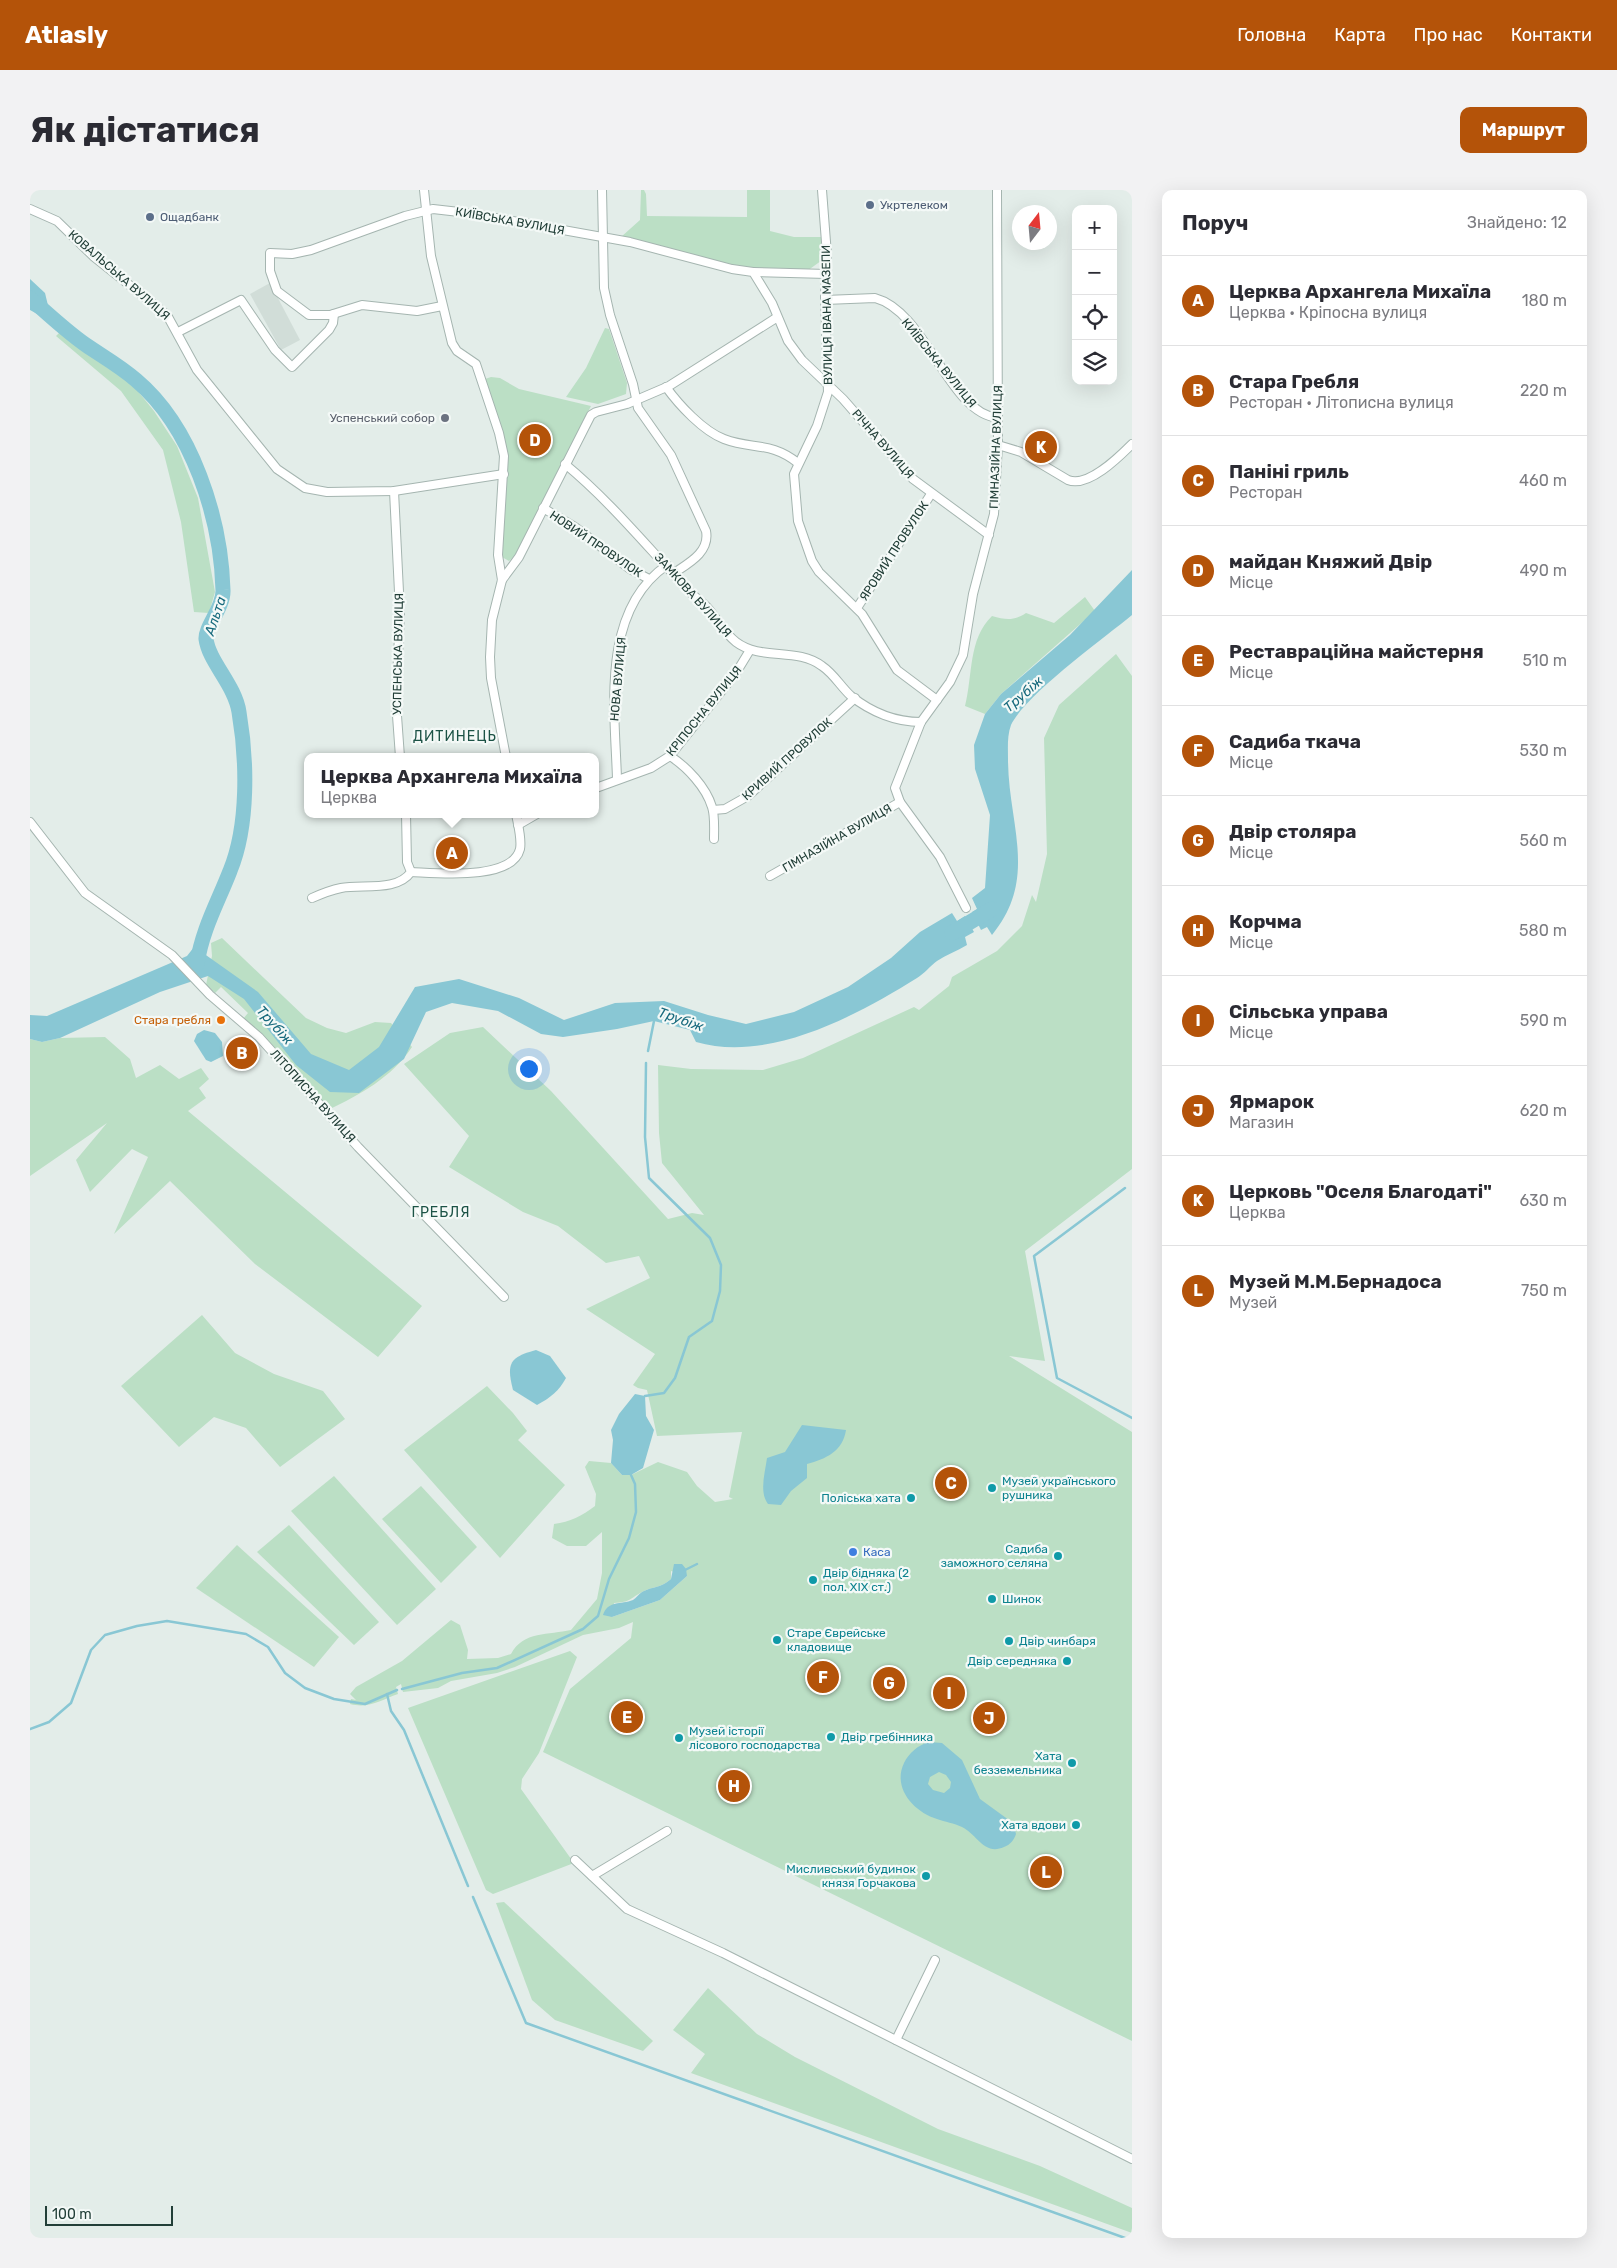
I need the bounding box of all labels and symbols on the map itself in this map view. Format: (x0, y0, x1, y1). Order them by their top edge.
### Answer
place label: Укртелеком (880, 198, 948, 212)
marker: Укртелеком (864, 199, 876, 211)
street label: КИЇВСЬКА ВУЛИЦЯ (454, 205, 566, 237)
north arrow (1012, 205, 1057, 250)
place label: Ощадбанк (160, 210, 220, 224)
marker: Ощадбанк (144, 211, 156, 223)
street label: КОВАЛЬСЬКА ВУЛИЦЯ (65, 227, 173, 323)
street label: ВУЛИЦЯ ІВАНА МАЗЕПИ (819, 245, 835, 385)
street label: КИЇВСЬКА ВУЛИЦЯ (899, 316, 979, 410)
street label: ГІМНАЗІЙНА ВУЛИЦЯ (987, 385, 1005, 509)
street label: РІЧНА ВУЛИЦЯ (849, 407, 917, 481)
place label: Успенський собор (330, 411, 435, 425)
marker: Успенський собор (439, 412, 451, 424)
pin: D (519, 421, 551, 459)
pin: K (1025, 428, 1057, 466)
street label: ЯРОВИЙ ПРОВУЛОК (857, 498, 932, 603)
street label: НОВИЙ ПРОВУЛОК (547, 508, 645, 580)
street label: ЗАМКОВА ВУЛИЦЯ (652, 550, 734, 640)
street label: УСПЕНСЬКА ВУЛИЦЯ (390, 593, 406, 715)
water label: Альта (201, 595, 230, 639)
street label: НОВА ВУЛИЦЯ (607, 636, 629, 722)
street label: КРІПОСНА ВУЛИЦЯ (663, 663, 745, 759)
water label: Трубіж (1000, 672, 1047, 716)
street label: КРИВИЙ ПРОВУЛОК (739, 715, 835, 803)
district label: ДИТИНЕЦЬ (413, 728, 497, 745)
street label: ГІМНАЗІЙНА ВУЛИЦЯ (780, 801, 894, 875)
pin: A (436, 834, 468, 872)
water label: Трубіж (253, 1002, 297, 1049)
water label: Трубіж (656, 1004, 706, 1035)
place label: Стара гребля (134, 1013, 211, 1027)
marker: Стара гребля (215, 1014, 227, 1026)
pin: B (226, 1034, 258, 1072)
street label: ЛІТОПИСНА ВУЛИЦЯ (267, 1046, 359, 1146)
your location (516, 1056, 542, 1082)
district label: ГРЕБЛЯ (412, 1204, 470, 1221)
pin: C (935, 1464, 967, 1502)
place label: Музей українського рушника (1002, 1474, 1116, 1502)
marker: Музей українського рушника (986, 1482, 998, 1494)
place label: Поліська хата (821, 1491, 901, 1505)
marker: Поліська хата (905, 1492, 917, 1504)
place label: Садиба заможного селяна (941, 1542, 1048, 1570)
place label: Каса (863, 1545, 891, 1559)
marker: Каса (847, 1546, 859, 1558)
marker: Садиба заможного селяна (1052, 1550, 1064, 1562)
place label: Двір бідняка (2 пол. XIX ст.) (823, 1566, 909, 1594)
marker: Двір бідняка (2 пол. XIX ст.) (807, 1574, 819, 1586)
place label: Шинок (1002, 1592, 1042, 1606)
marker: Шинок (986, 1593, 998, 1605)
place label: Старе Єврейське кладовище (787, 1626, 886, 1654)
marker: Старе Єврейське кладовище (771, 1634, 783, 1646)
place label: Двір чинбаря (1019, 1634, 1096, 1648)
marker: Двір чинбаря (1003, 1635, 1015, 1647)
place label: Двір середняка (967, 1654, 1057, 1668)
marker: Двір середняка (1061, 1655, 1073, 1667)
pin: F (807, 1658, 839, 1696)
pin: G (873, 1664, 905, 1702)
pin: I (933, 1674, 965, 1712)
pin: E (611, 1698, 643, 1736)
pin: J (973, 1699, 1005, 1737)
place label: Музей історії лісового господарства (689, 1724, 821, 1752)
place label: Двір гребінника (841, 1730, 933, 1744)
marker: Двір гребінника (825, 1731, 837, 1743)
marker: Музей історії лісового господарства (673, 1732, 685, 1744)
place label: Хата безземельника (974, 1749, 1062, 1777)
marker: Хата безземельника (1066, 1757, 1078, 1769)
pin: H (718, 1767, 750, 1805)
place label: Хата вдови (1001, 1818, 1066, 1832)
marker: Хата вдови (1070, 1819, 1082, 1831)
pin: L (1030, 1853, 1062, 1891)
place label: Мисливський будинок князя Горчакова (786, 1862, 917, 1890)
marker: Мисливський будинок князя Горчакова (920, 1870, 932, 1882)
scale bar (45, 2203, 172, 2226)

